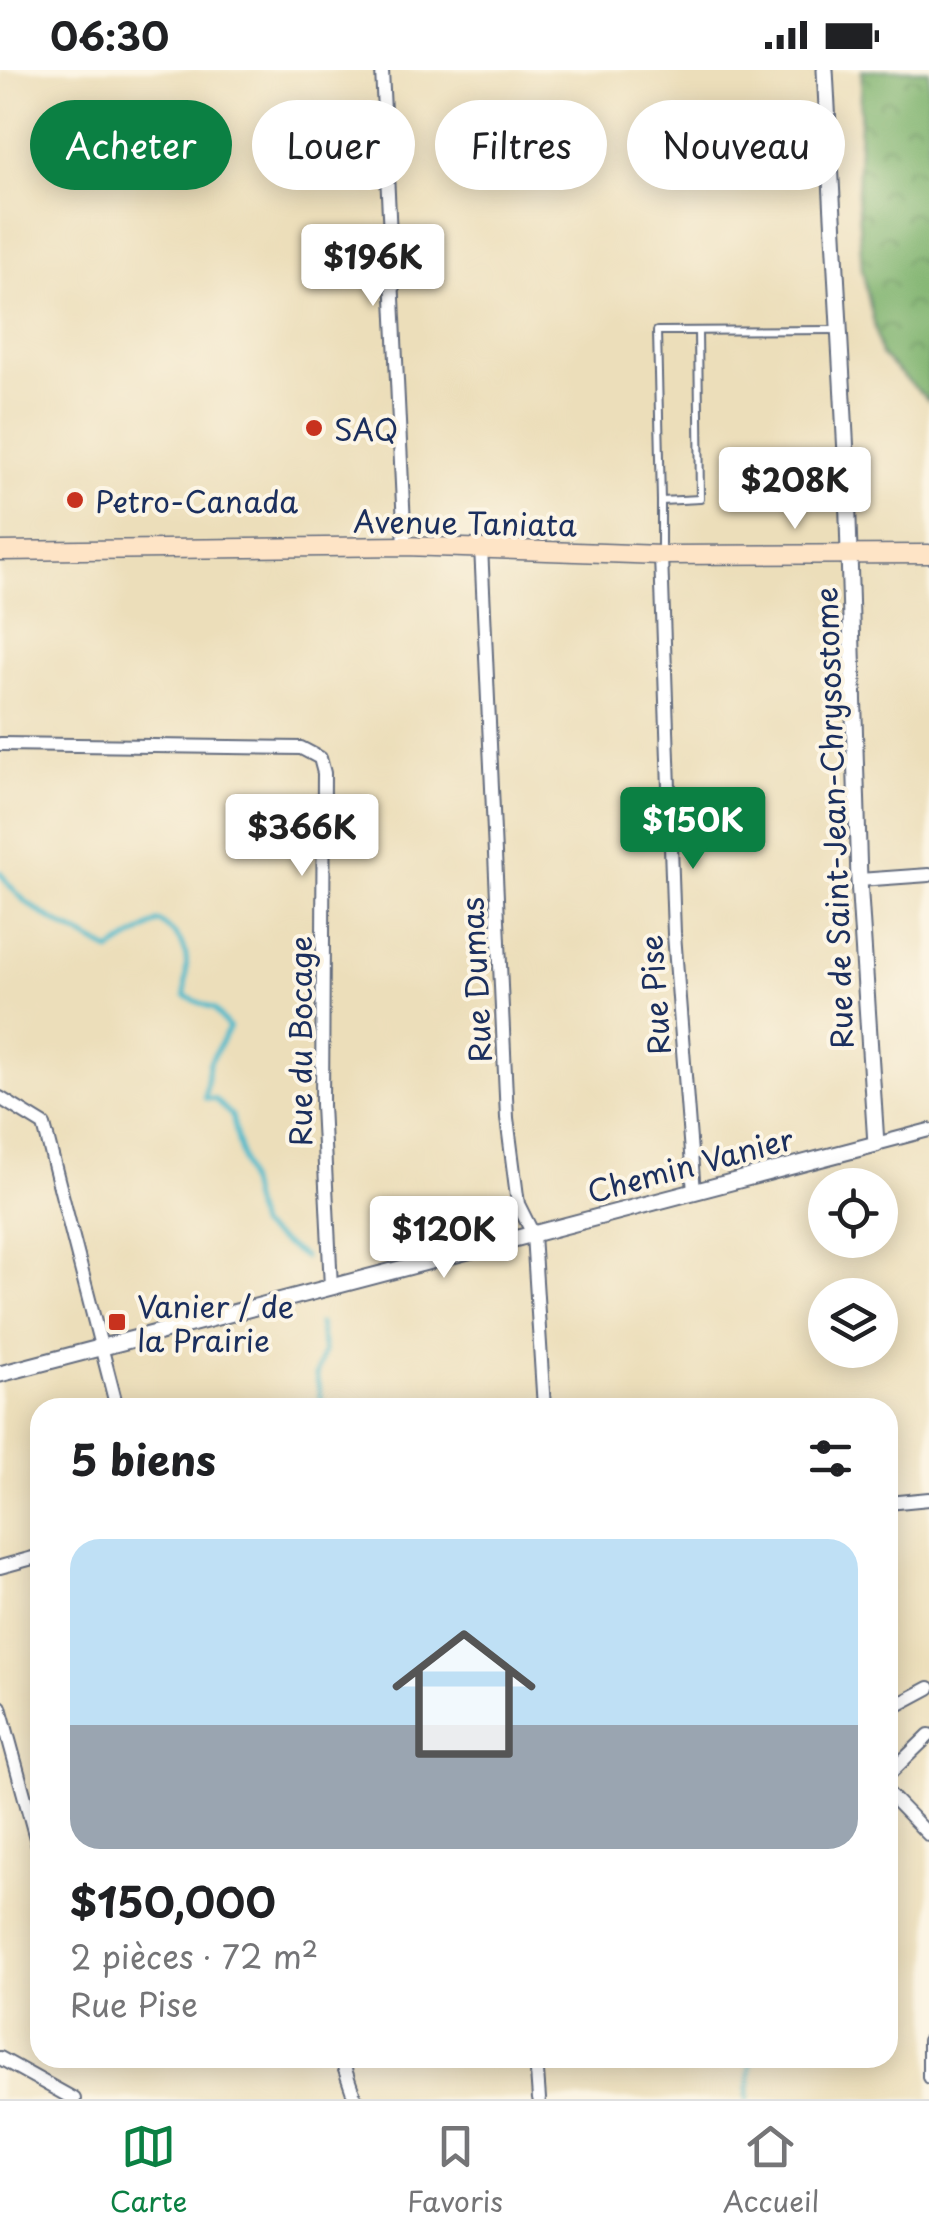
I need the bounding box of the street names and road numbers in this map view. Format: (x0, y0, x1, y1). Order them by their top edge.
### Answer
street label: Avenue Taniata (353, 498, 577, 546)
street label: Rue de Saint-Jean-Chrysostome (802, 586, 864, 1050)
street label: Rue Dumas (448, 896, 502, 1064)
street label: Rue Pise (627, 934, 681, 1056)
street label: Rue du Bocage (277, 936, 322, 1146)
street label: Chemin Vanier (582, 1115, 798, 1213)

